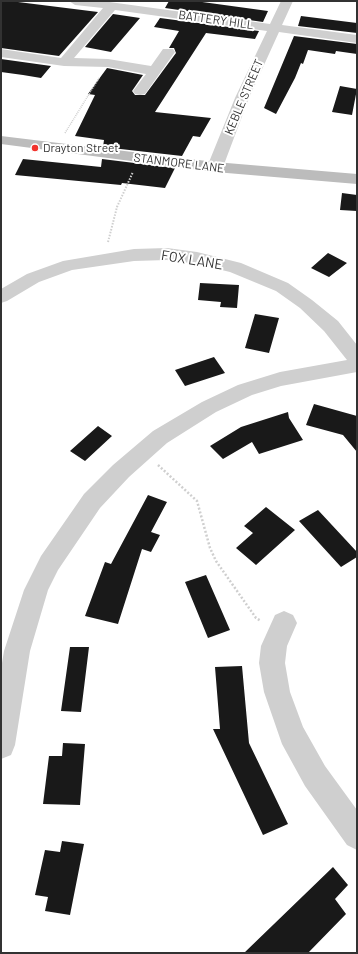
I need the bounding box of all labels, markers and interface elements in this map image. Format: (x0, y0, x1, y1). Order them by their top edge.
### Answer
street label: BATTERY HILL (178, 8, 254, 32)
street label: KEBLE STREET (222, 57, 266, 137)
place label: Drayton Street (43, 141, 119, 155)
marker: Drayton Street (30, 143, 40, 153)
street label: STANMORE LANE (133, 150, 225, 176)
street label: FOX LANE (160, 247, 224, 273)

